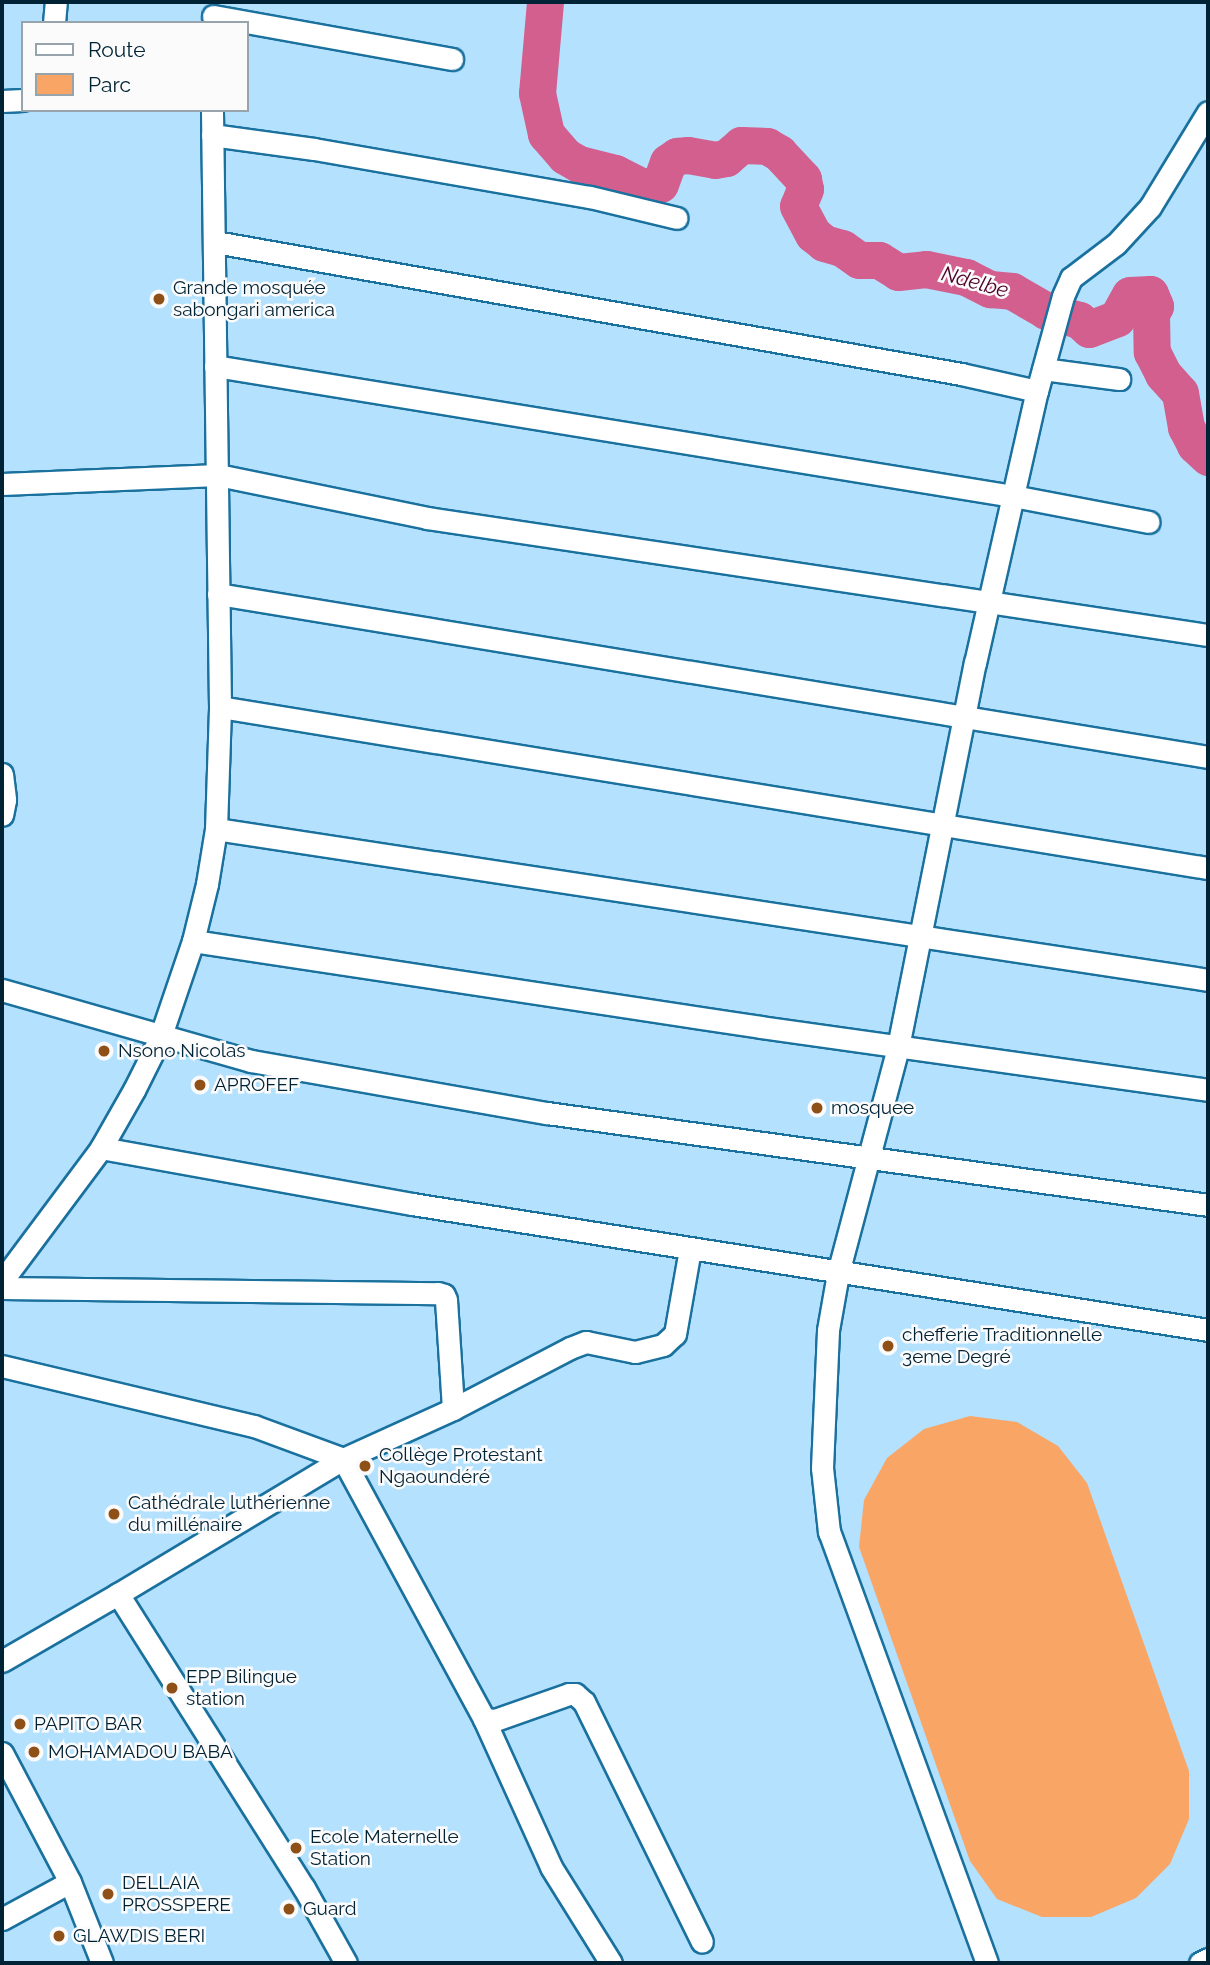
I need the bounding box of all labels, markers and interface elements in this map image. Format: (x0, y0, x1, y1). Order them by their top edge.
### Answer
legend (21, 21, 248, 112)
text: Route (88, 37, 146, 62)
text: Parc (88, 72, 131, 97)
water label: Ndelbe (939, 261, 1011, 303)
place label: Grande mosquée sabongari america (173, 277, 335, 321)
marker: Grande mosquée sabongari america (151, 291, 167, 307)
place label: Nsono Nicolas (118, 1040, 245, 1062)
marker: Nsono Nicolas (96, 1043, 112, 1059)
place label: APROFEF (214, 1074, 299, 1096)
marker: APROFEF (192, 1077, 208, 1093)
place label: mosquee (831, 1097, 914, 1119)
marker: mosquee (809, 1100, 825, 1116)
place label: chefferie Traditionnelle 3eme Degré (902, 1324, 1103, 1368)
marker: chefferie Traditionnelle 3eme Degré (880, 1338, 896, 1354)
place label: Collège Protestant Ngaoundéré (379, 1444, 543, 1488)
marker: Collège Protestant Ngaoundéré (357, 1458, 373, 1474)
place label: Cathédrale luthérienne du millénaire (128, 1492, 330, 1536)
marker: Cathédrale luthérienne du millénaire (106, 1506, 122, 1522)
place label: EPP Bilingue station (186, 1666, 297, 1710)
marker: EPP Bilingue station (164, 1680, 180, 1696)
place label: PAPITO BAR (34, 1713, 142, 1735)
marker: PAPITO BAR (12, 1716, 28, 1732)
place label: MOHAMADOU BABA (48, 1741, 233, 1763)
marker: MOHAMADOU BABA (26, 1744, 42, 1760)
place label: Ecole Maternelle Station (310, 1826, 459, 1870)
marker: Ecole Maternelle Station (288, 1840, 304, 1856)
place label: DELLAIA PROSSPERE (122, 1872, 231, 1916)
marker: DELLAIA PROSSPERE (100, 1886, 116, 1902)
place label: Guard (303, 1898, 356, 1920)
marker: Guard (281, 1901, 297, 1917)
place label: GLAWDIS BERI (73, 1925, 205, 1947)
marker: GLAWDIS BERI (51, 1928, 67, 1944)

